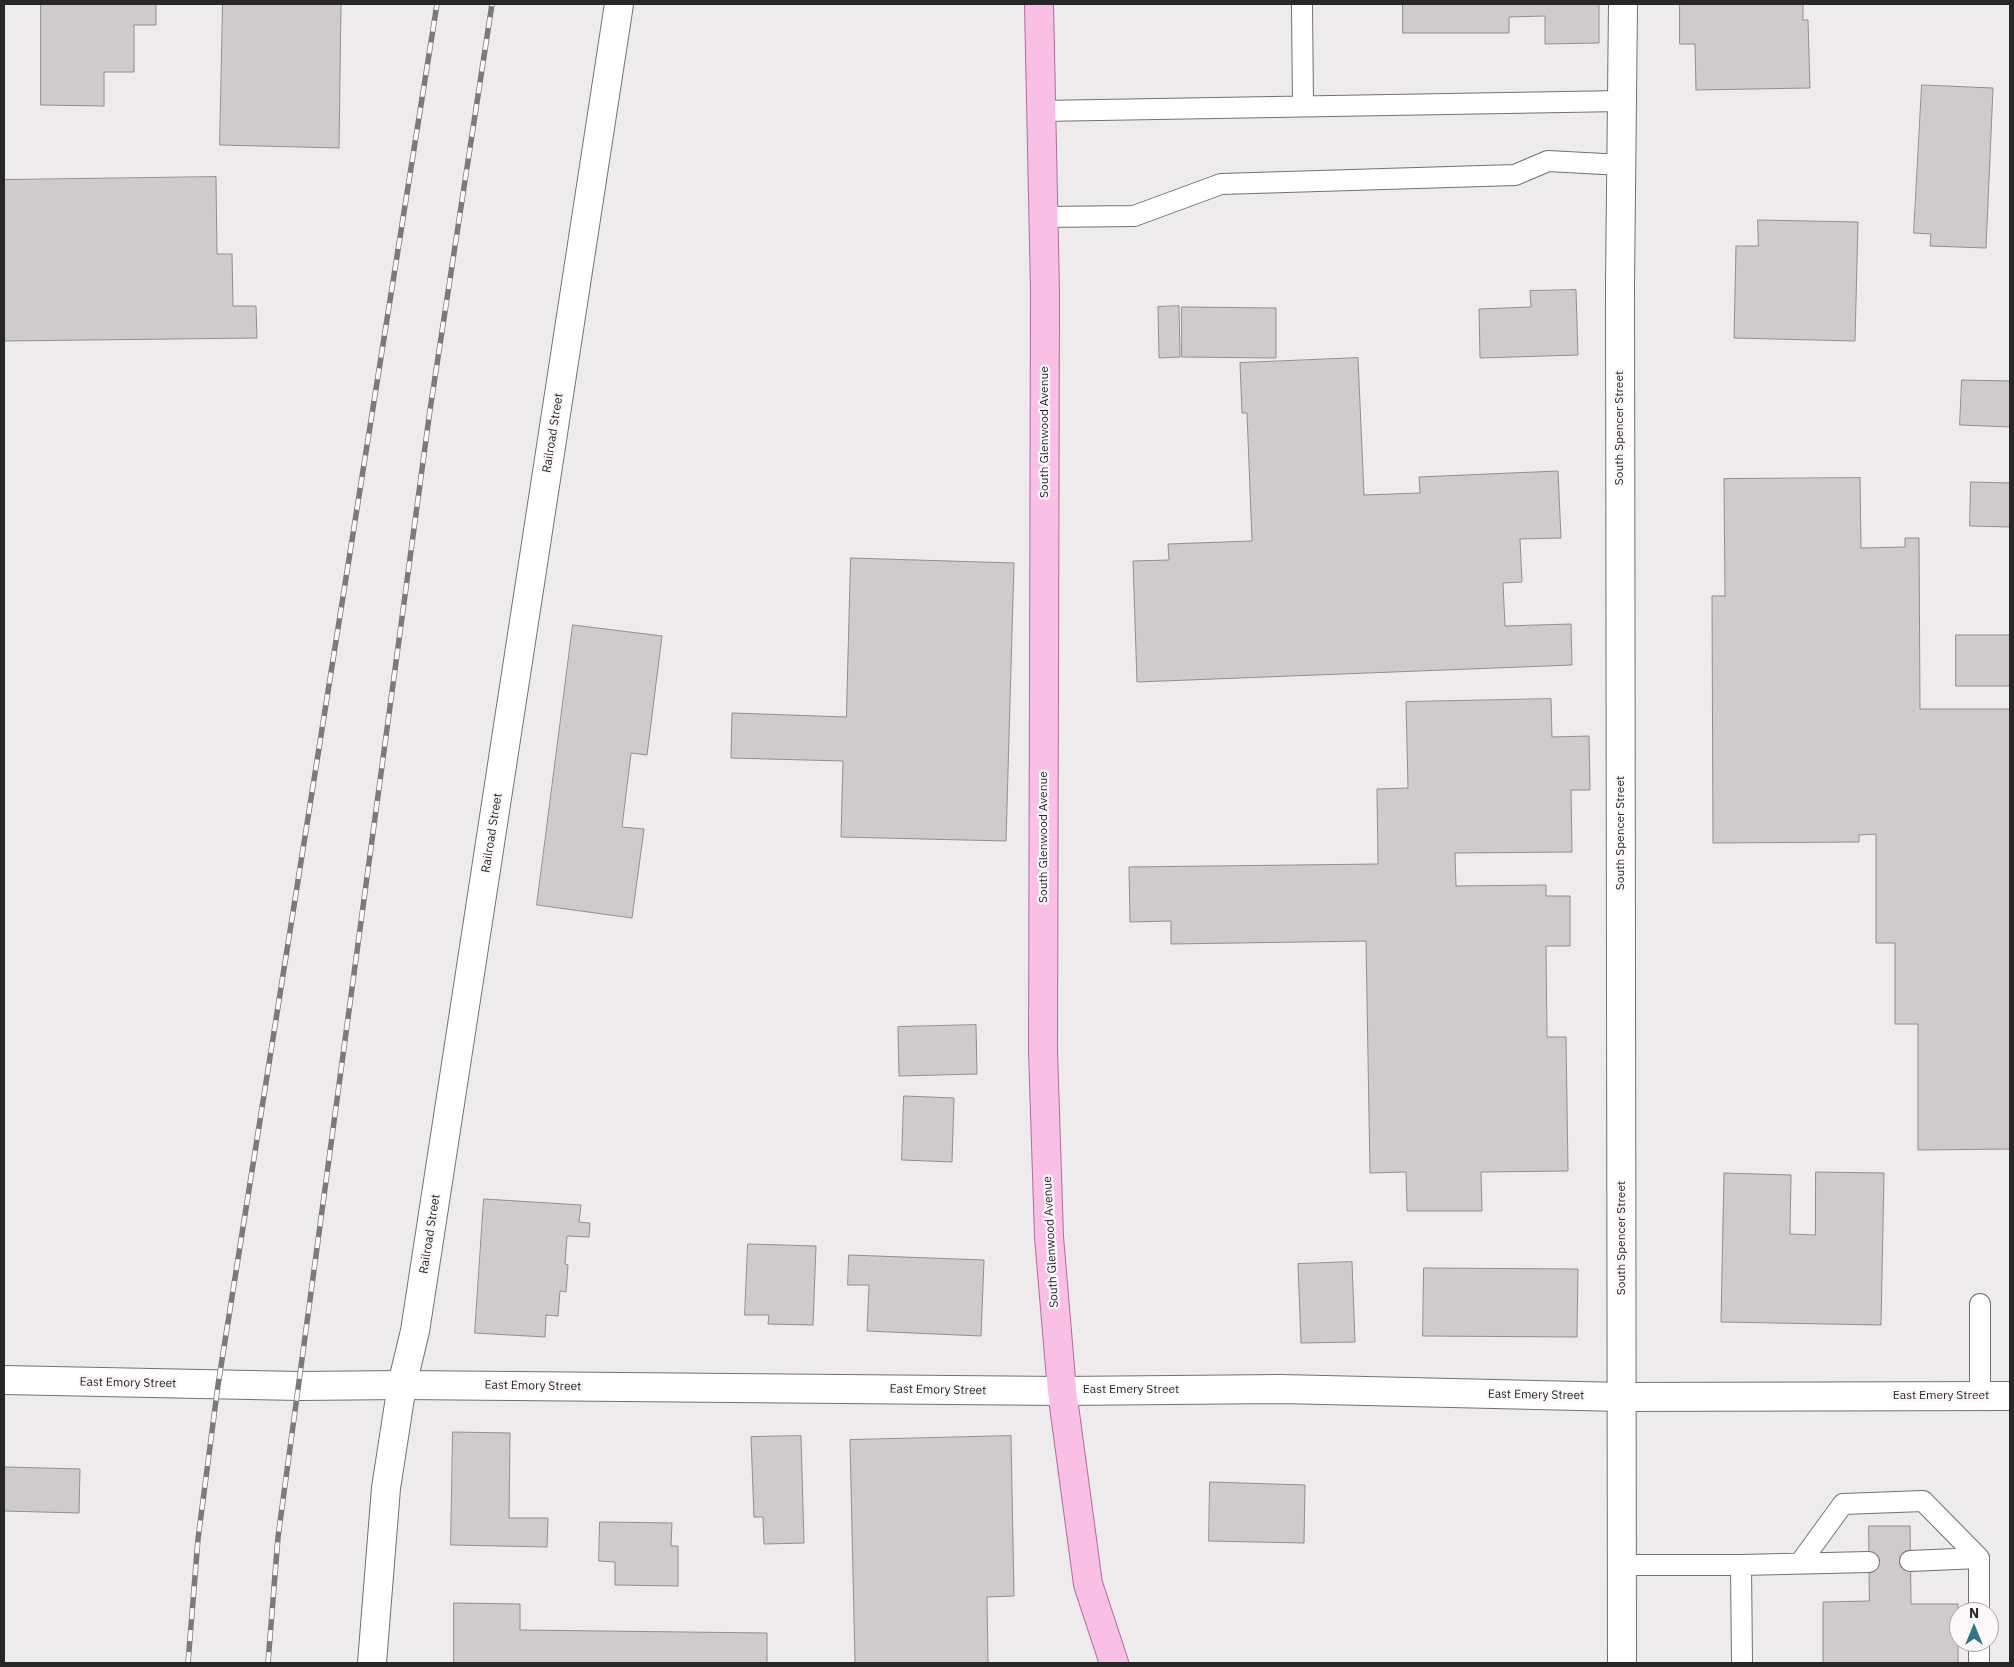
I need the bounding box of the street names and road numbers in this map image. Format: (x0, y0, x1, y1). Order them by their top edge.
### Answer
street label: South Glenwood Avenue (1038, 366, 1052, 498)
street label: South Spencer Street (1613, 371, 1627, 485)
street label: Railroad Street (540, 392, 566, 474)
street label: South Glenwood Avenue (1037, 771, 1051, 903)
street label: South Spencer Street (1614, 776, 1628, 890)
street label: Railroad Street (479, 792, 505, 874)
street label: South Glenwood Avenue (1040, 1176, 1062, 1308)
street label: South Spencer Street (1615, 1181, 1629, 1295)
street label: Railroad Street (417, 1193, 443, 1275)
street label: East Emory Street (80, 1375, 176, 1391)
street label: East Emory Street (485, 1378, 581, 1394)
street label: East Emory Street (890, 1382, 986, 1398)
street label: East Emery Street (1083, 1383, 1179, 1397)
street label: East Emery Street (1488, 1387, 1584, 1403)
street label: East Emery Street (1893, 1389, 1989, 1403)

